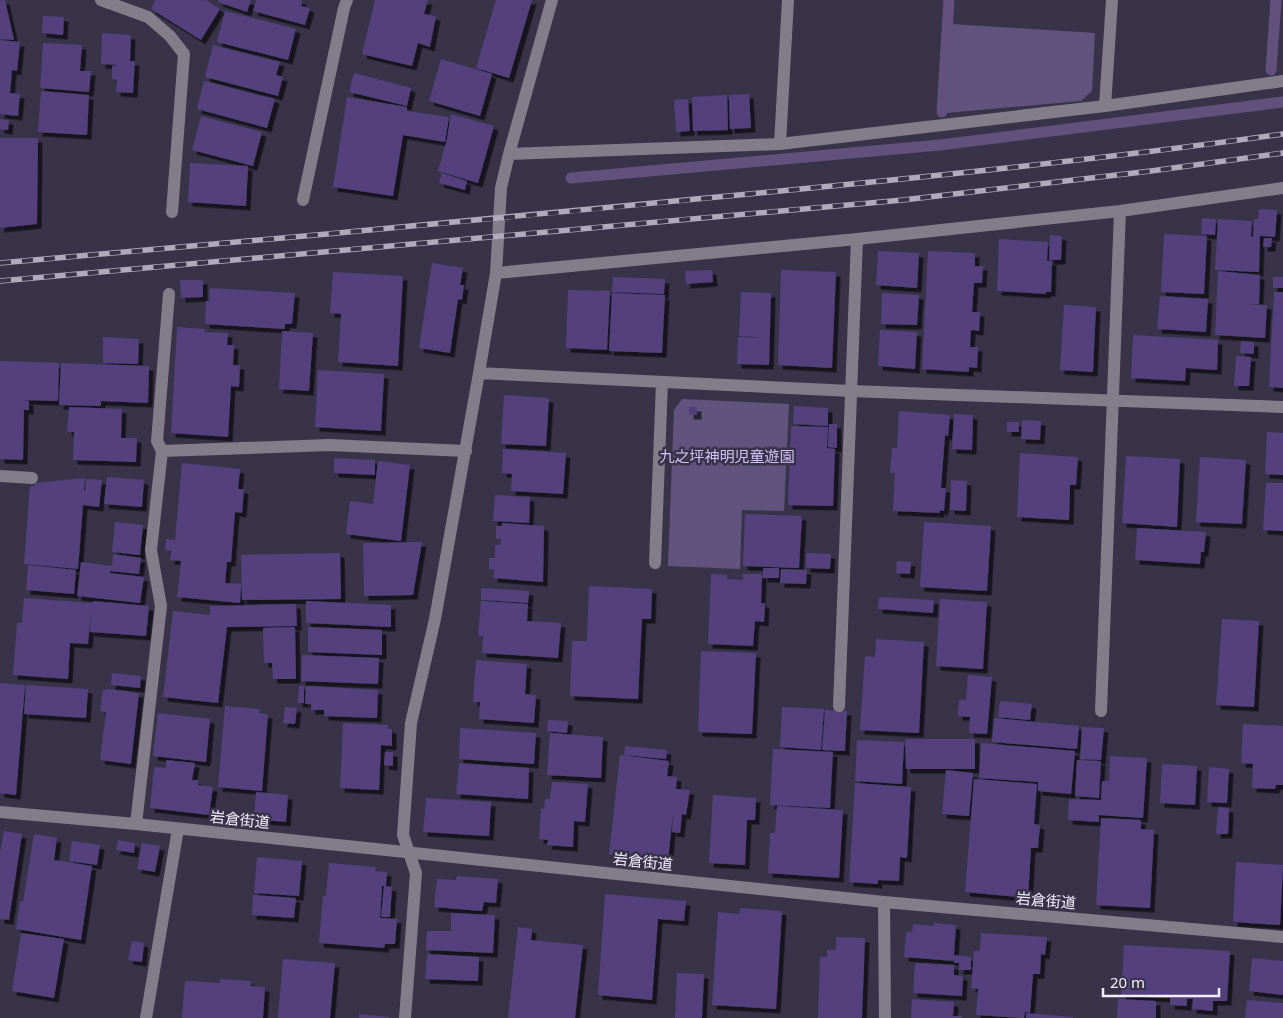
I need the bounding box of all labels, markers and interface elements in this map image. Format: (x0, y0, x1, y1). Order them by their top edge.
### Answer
park label: 九之坪神明児童遊園 (659, 446, 795, 466)
street label: 岩倉街道 (209, 806, 271, 832)
street label: 岩倉街道 (612, 848, 674, 874)
street label: 岩倉街道 (1015, 887, 1077, 913)
scale bar (1103, 966, 1219, 998)
text: 20 m (1110, 972, 1145, 992)

